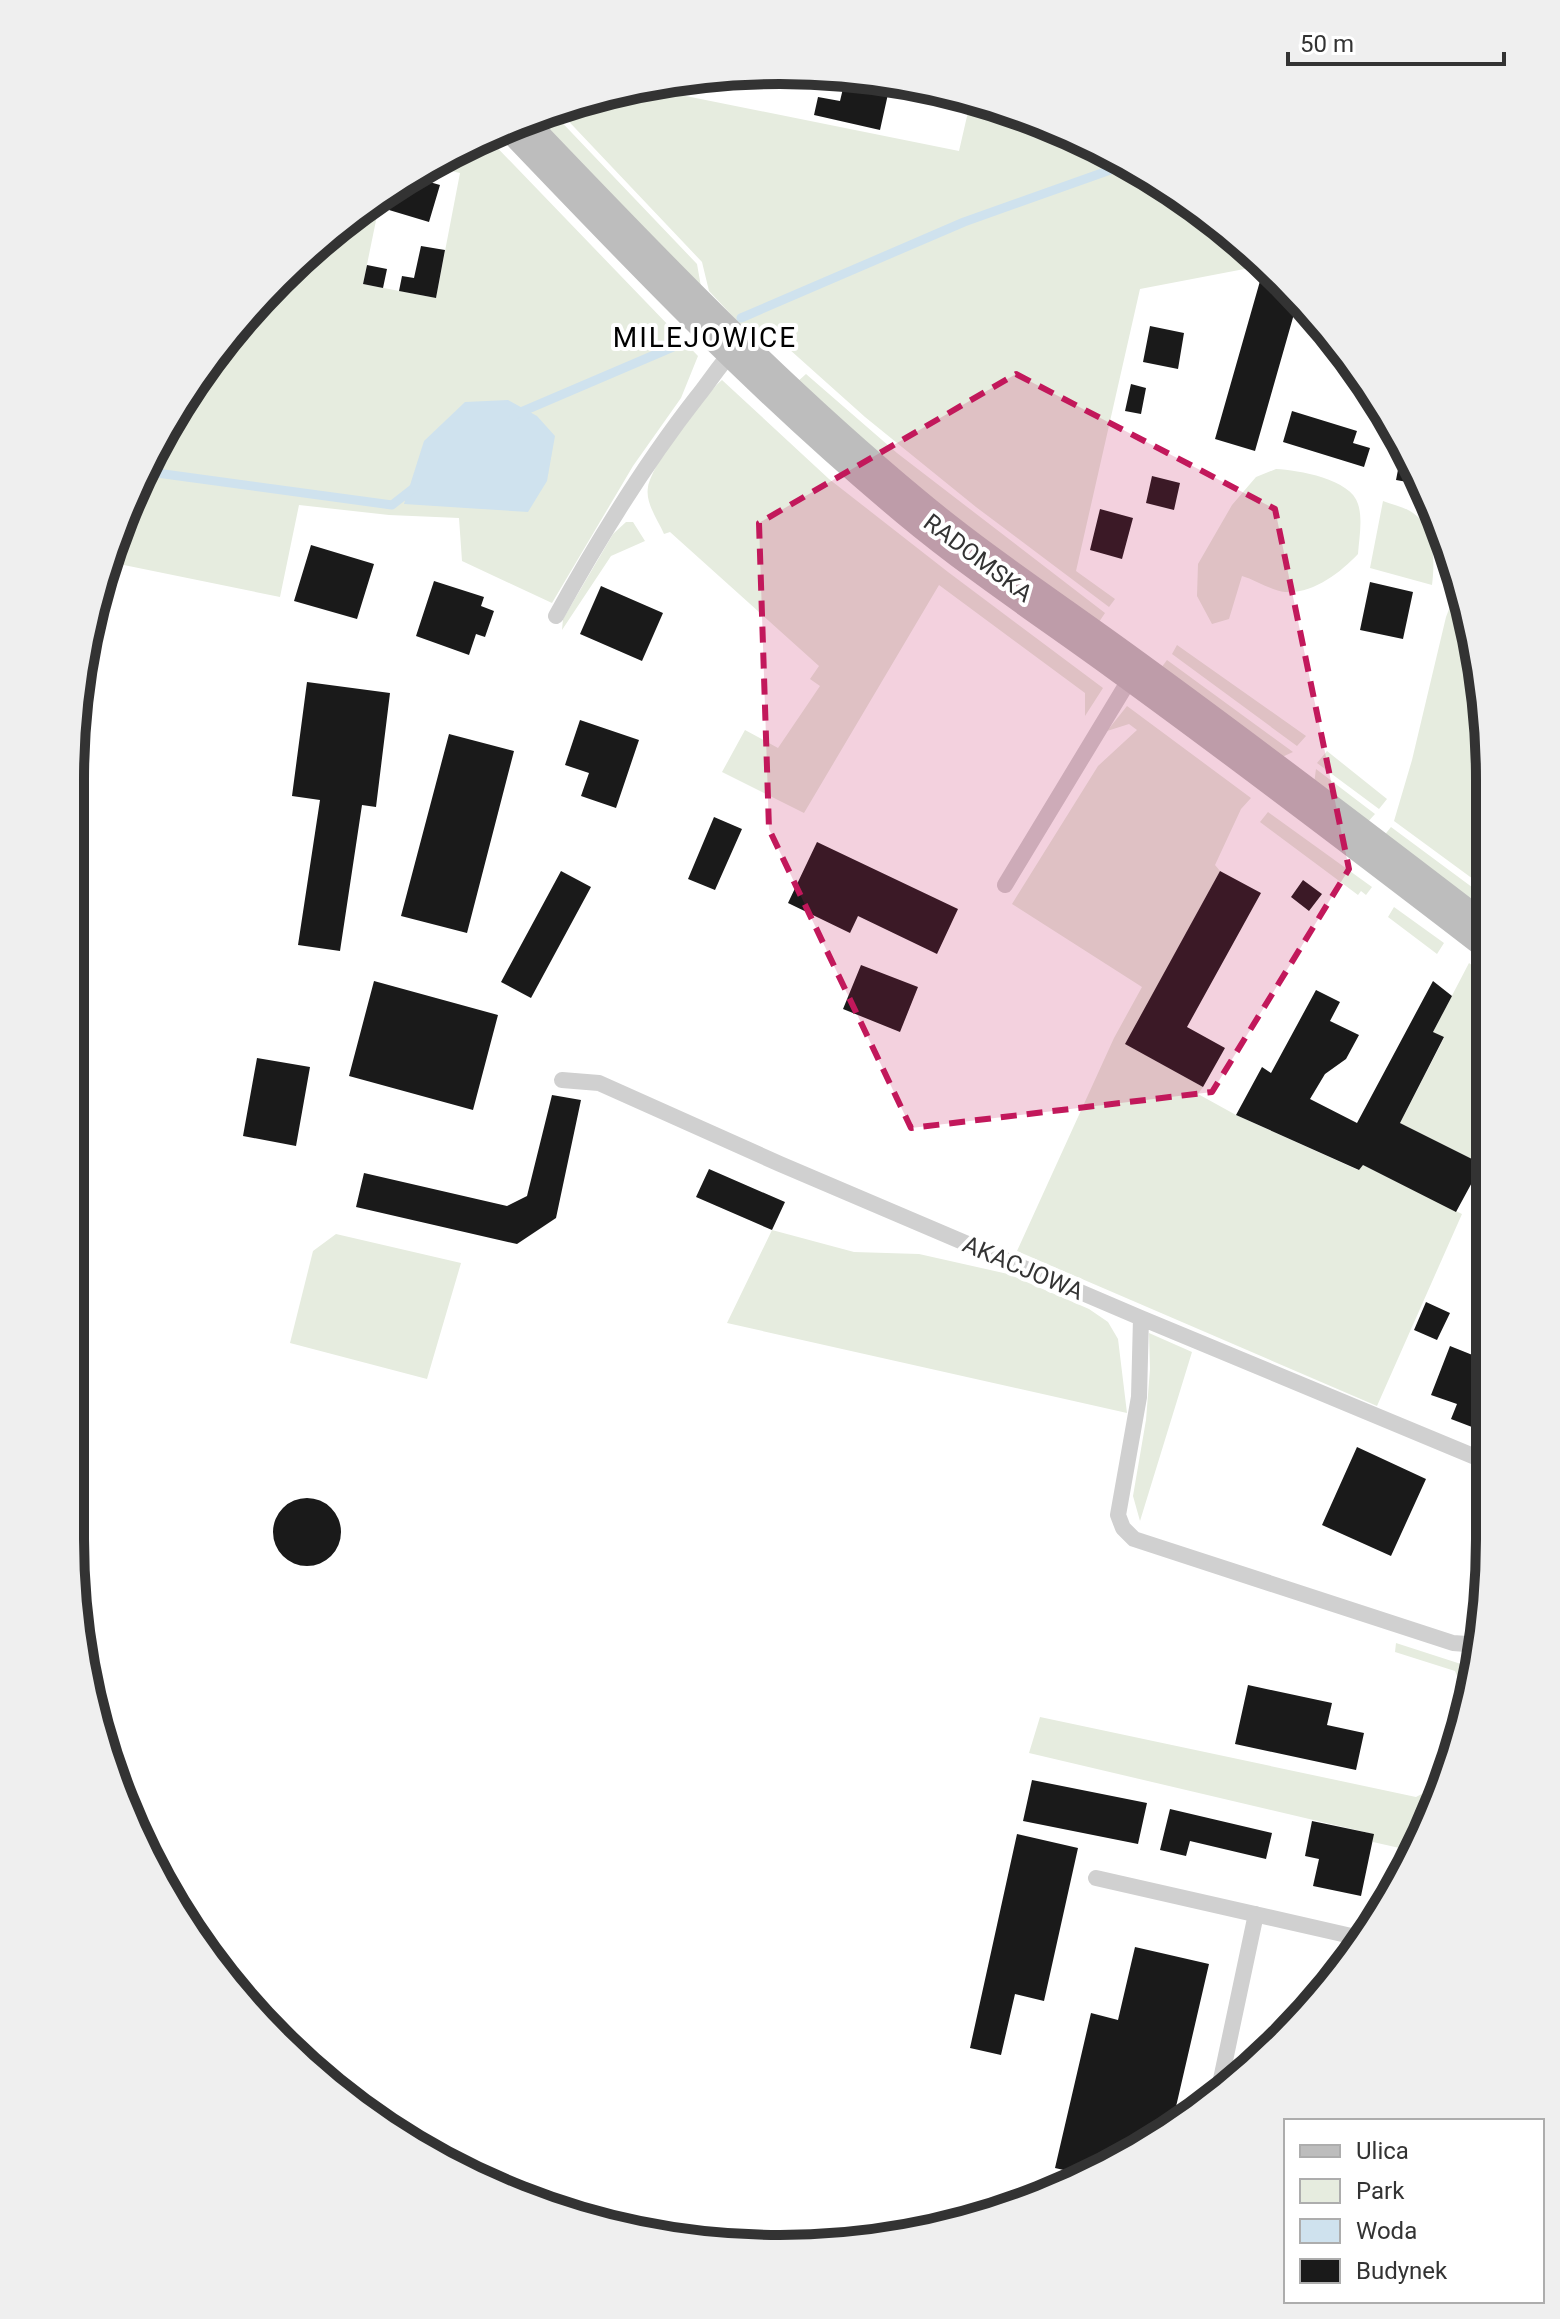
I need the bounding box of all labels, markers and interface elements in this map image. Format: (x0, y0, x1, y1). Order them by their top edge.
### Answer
scale bar (1288, 16, 1504, 66)
text: 50 m (1300, 30, 1354, 58)
district label: MILEJOWICE (613, 321, 797, 354)
street label: RADOMSKA (918, 508, 1038, 608)
street label: AKACJOWA (959, 1230, 1088, 1306)
legend (1284, 2119, 1544, 2303)
text: Ulica (1356, 2137, 1409, 2165)
text: Park (1356, 2177, 1405, 2205)
text: Woda (1356, 2217, 1417, 2245)
text: Budynek (1356, 2257, 1448, 2285)

